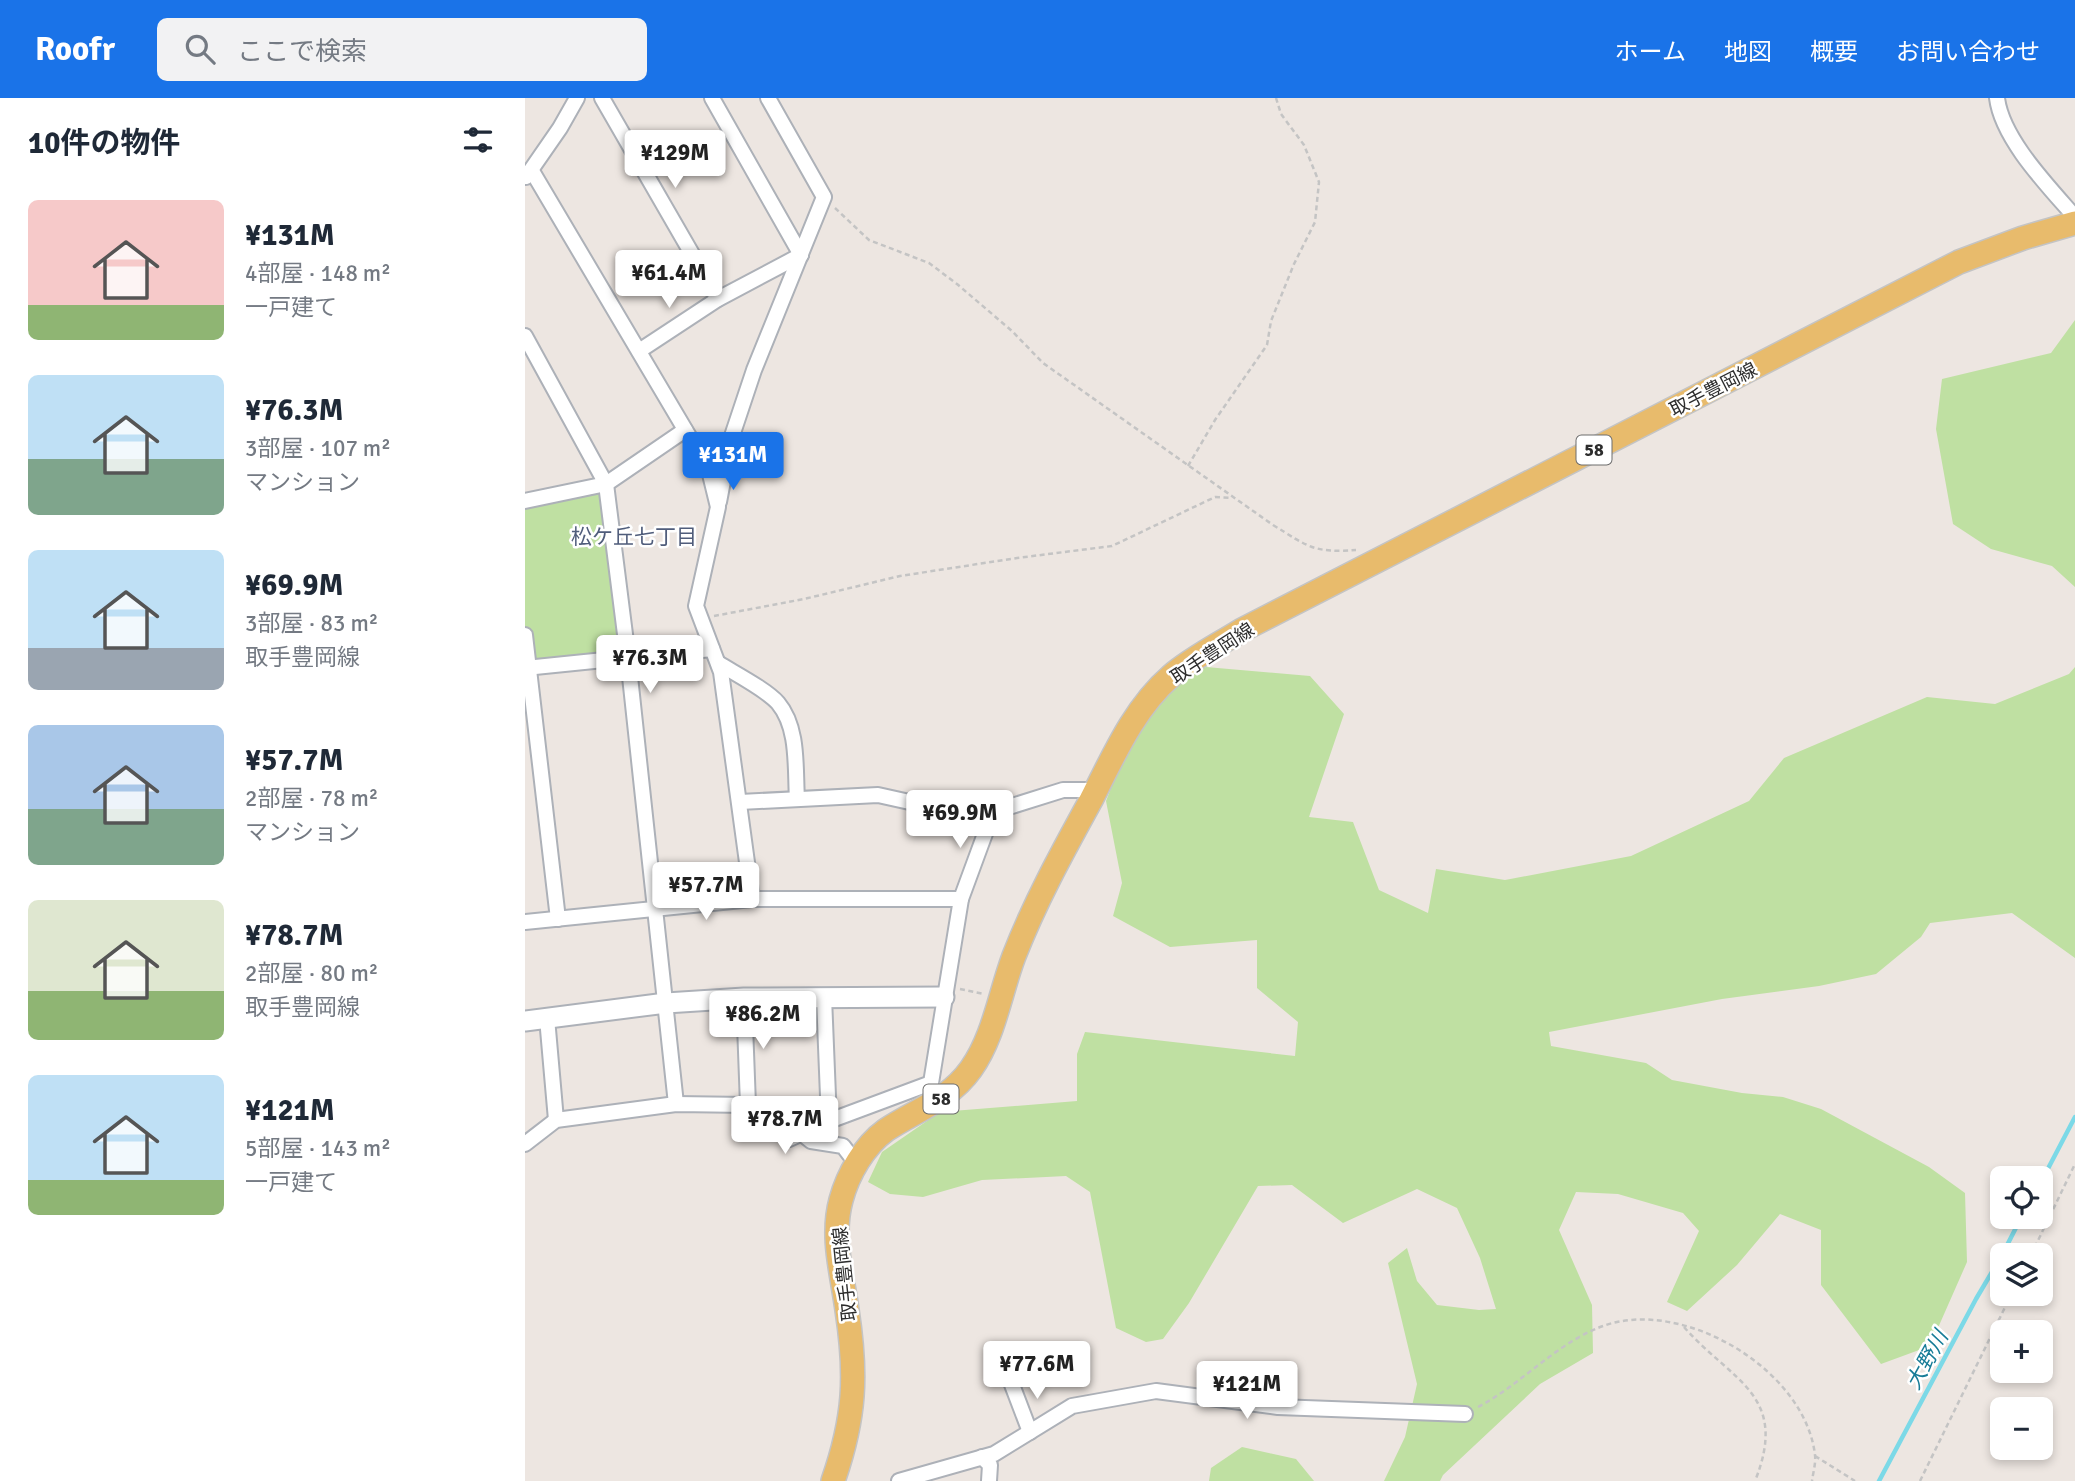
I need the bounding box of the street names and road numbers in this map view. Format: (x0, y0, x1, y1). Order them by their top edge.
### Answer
street label: 取手豊岡線 (1666, 358, 1761, 422)
road number: 58 (1577, 436, 1611, 464)
street label: 取手豊岡線 (1166, 618, 1259, 690)
road number: 58 (923, 1084, 959, 1114)
street label: 取手豊岡線 (828, 1225, 862, 1322)

